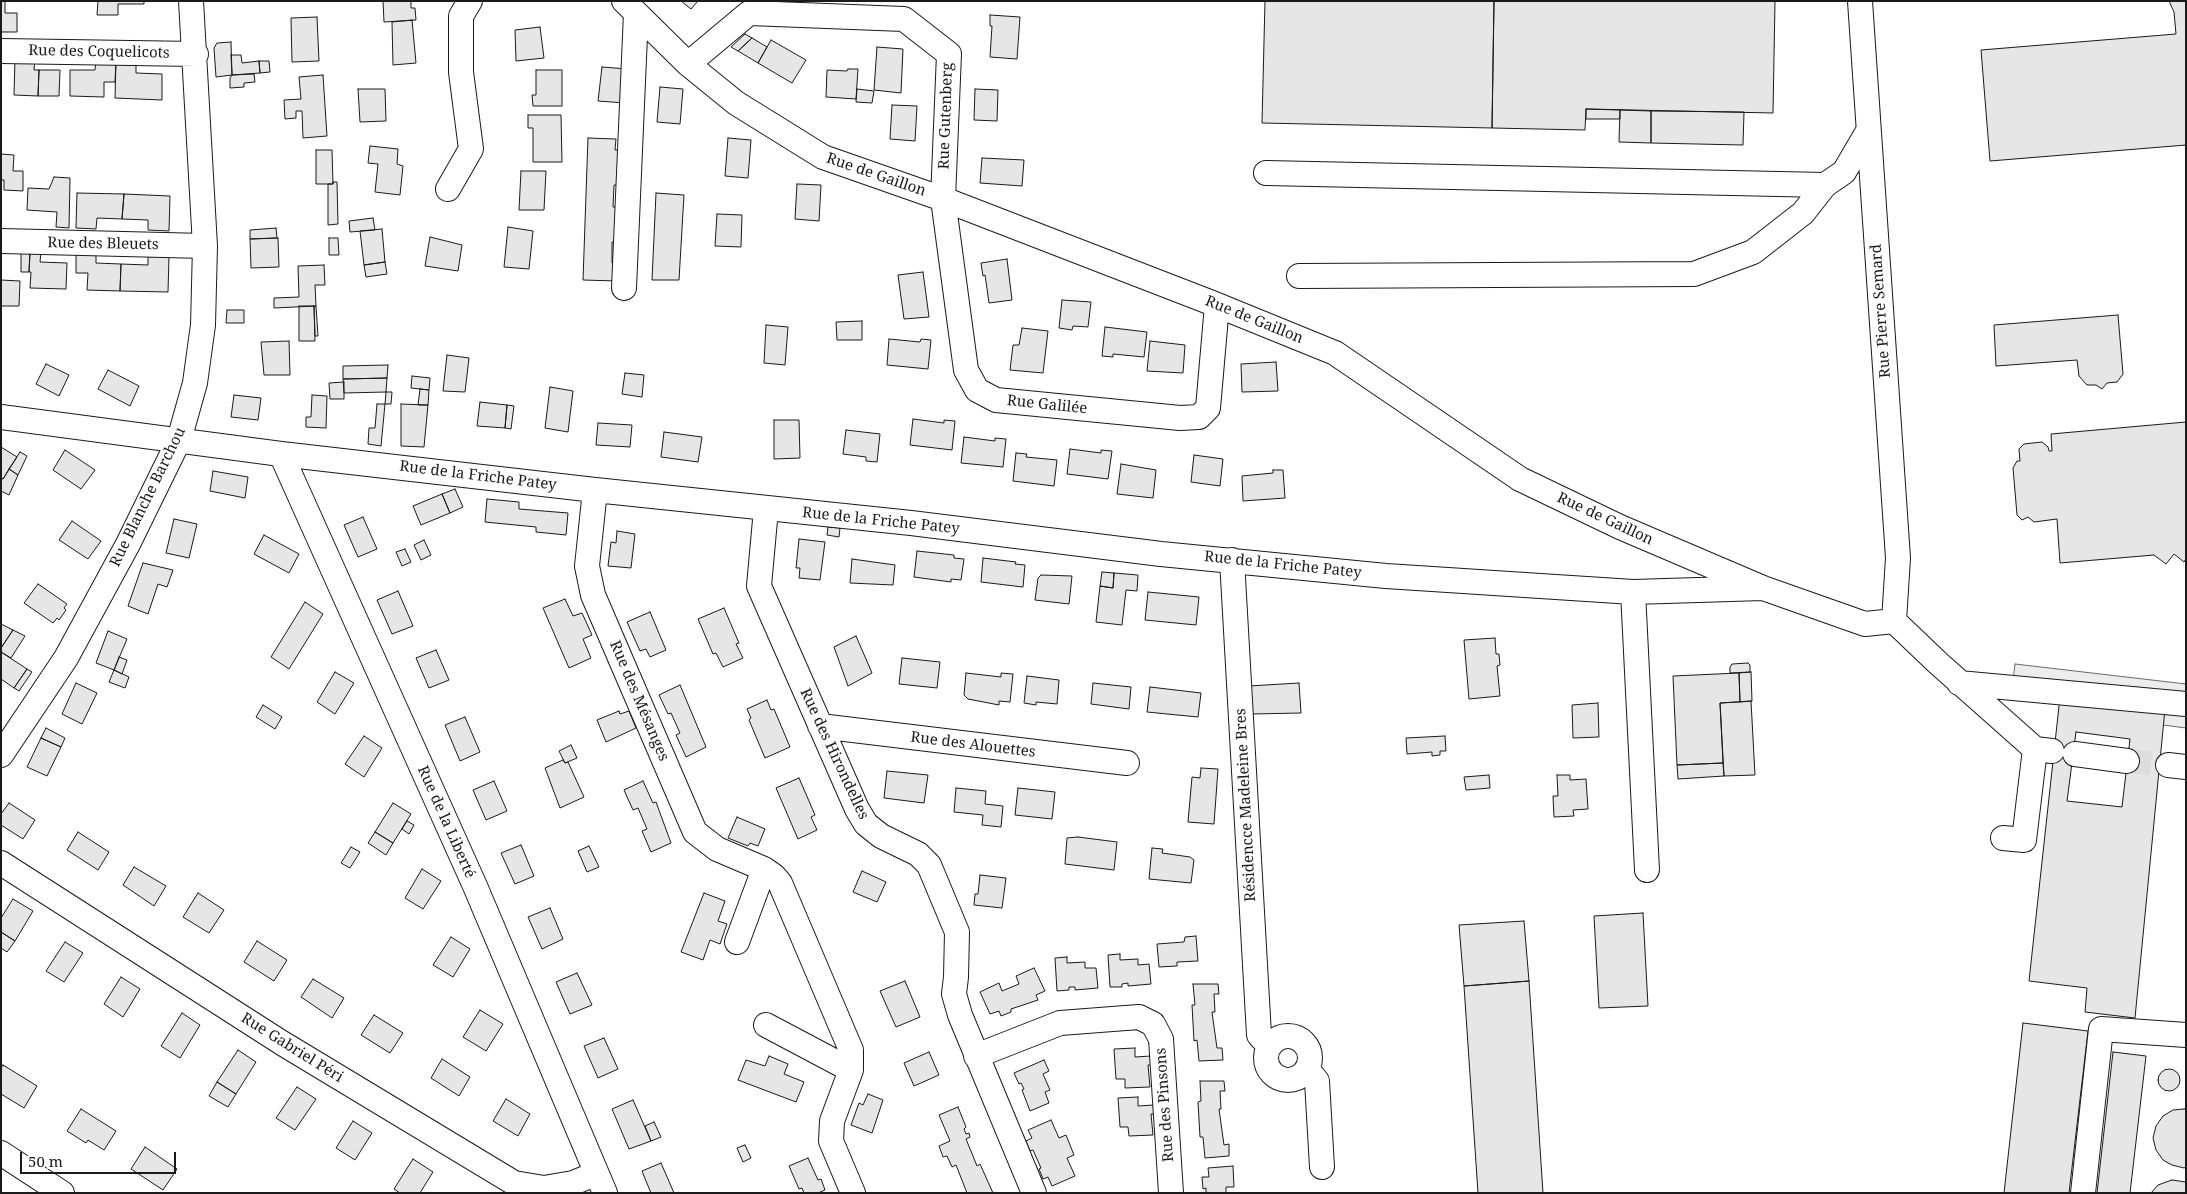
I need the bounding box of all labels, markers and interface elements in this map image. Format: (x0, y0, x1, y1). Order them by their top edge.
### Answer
street label: Rue des Coquelicots (28, 42, 170, 62)
street label: Rue Gutenberg (935, 62, 957, 170)
street label: Rue de Gaillon (824, 150, 928, 200)
street label: Rue des Bleuets (47, 234, 159, 254)
street label: Rue Pierre Semard (1867, 243, 1895, 379)
street label: Rue de Gaillon (1202, 292, 1306, 348)
street label: Rue Galilée (1006, 392, 1088, 418)
street label: Rue Blanche Barchou (106, 424, 190, 570)
street label: Rue de la Friche Patey (398, 457, 558, 495)
street label: Rue de Gaillon (1554, 489, 1656, 549)
street label: Rue de la Friche Patey (801, 504, 961, 538)
street label: Rue de la Friche Patey (1203, 548, 1363, 582)
street label: Rue des Mésanges (606, 638, 672, 764)
street label: Rue des Hirondelles (796, 686, 872, 822)
street label: Résidencce Madeleine Bres (1232, 708, 1260, 902)
street label: Rue des Alouettes (909, 728, 1037, 762)
street label: Rue de la Liberté (413, 763, 479, 881)
street label: Rue Gabriel Péri (238, 1009, 346, 1087)
street label: Rue des Pinsons (1152, 1047, 1178, 1163)
scale bar (22, 1142, 179, 1174)
text: 50 m (28, 1151, 63, 1171)

